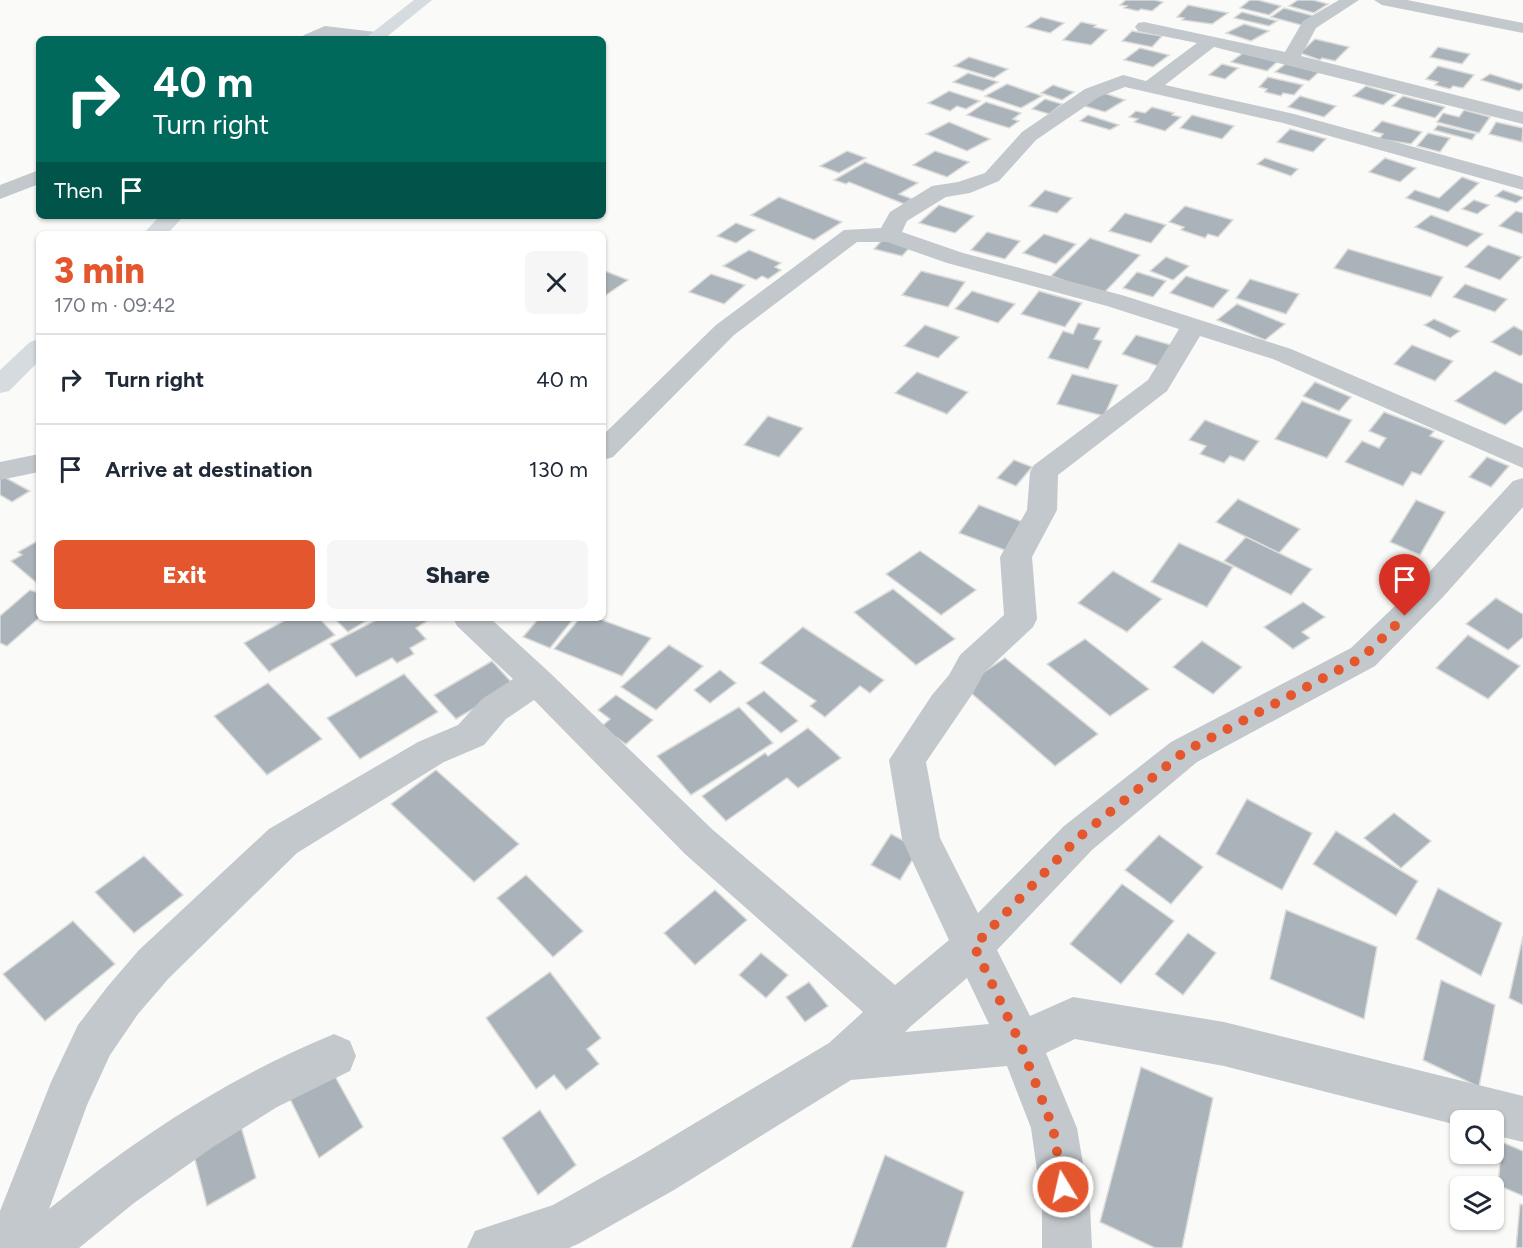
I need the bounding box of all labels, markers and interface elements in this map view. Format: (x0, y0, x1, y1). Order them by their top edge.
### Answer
text: 40 m (153, 57, 253, 108)
icon: right (54, 60, 132, 138)
text: Turn right (153, 108, 269, 141)
icon: arrive (115, 174, 148, 207)
text: Then (54, 177, 103, 204)
text: 3 min (54, 249, 145, 292)
button: close (525, 251, 588, 314)
text: 170 m · 09:42 (54, 293, 176, 317)
icon: right (54, 363, 87, 396)
text: Turn right (105, 366, 204, 393)
text: 40 m (536, 366, 588, 393)
icon: arrive (54, 453, 87, 486)
text: Arrive at destination (105, 456, 313, 483)
text: 130 m (529, 456, 588, 483)
button: Exit (54, 540, 315, 609)
button: Share (327, 540, 588, 609)
pin (1379, 554, 1430, 616)
icon: arrive (1388, 563, 1421, 596)
map controls (1450, 1110, 1504, 1230)
button: search (1450, 1110, 1504, 1164)
position arrow (1031, 1155, 1095, 1219)
button: layers (1450, 1176, 1504, 1230)

